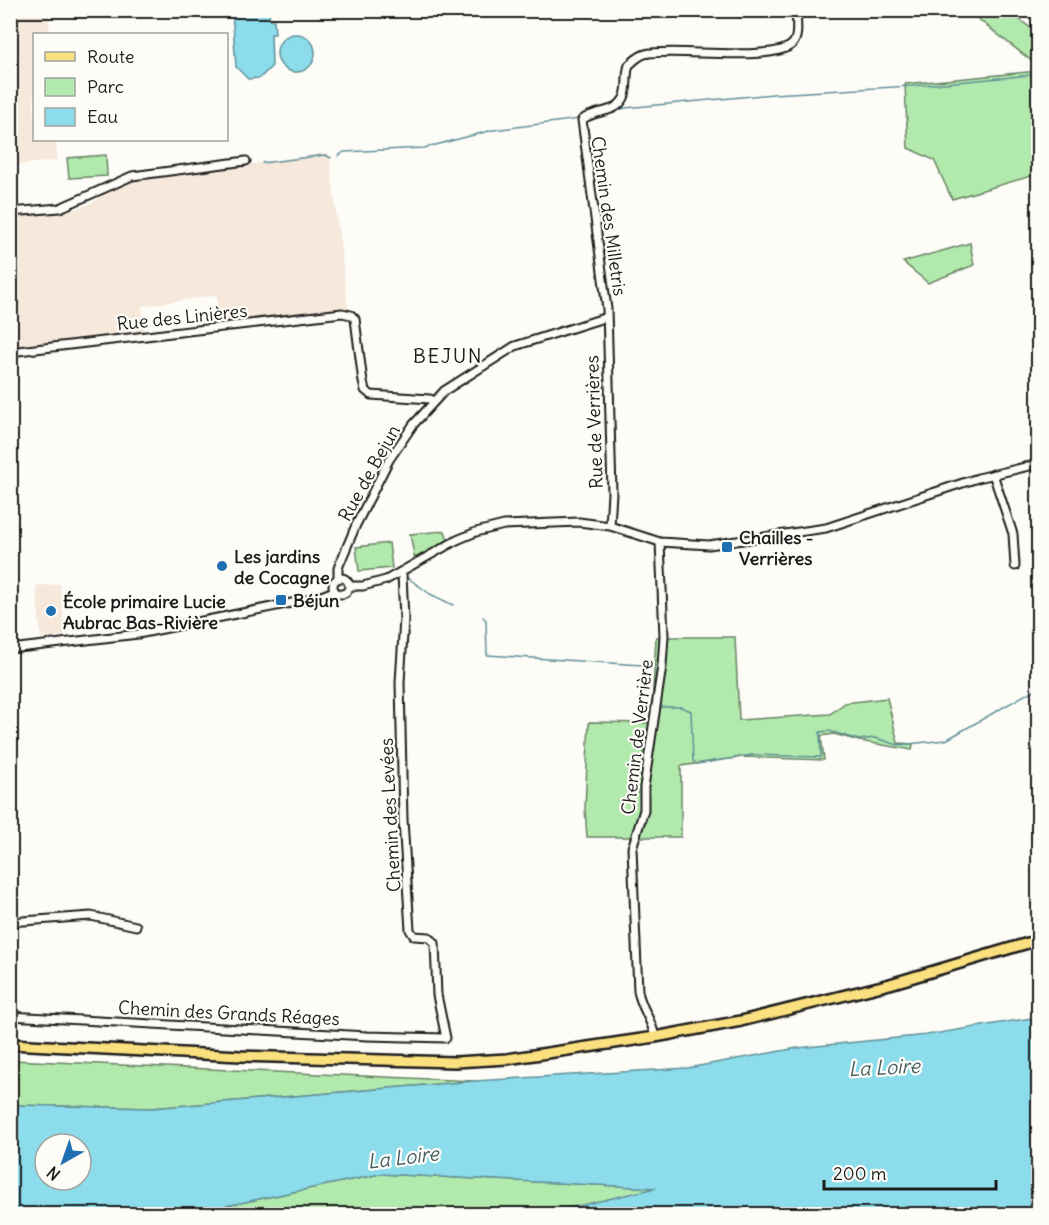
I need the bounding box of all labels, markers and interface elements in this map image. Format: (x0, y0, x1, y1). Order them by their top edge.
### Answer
legend (33, 33, 228, 141)
text: Route (87, 45, 135, 68)
text: Parc (87, 75, 124, 98)
text: Eau (87, 105, 118, 128)
street label: Chemin des Milletris (586, 135, 632, 297)
street label: Rue des Linières (116, 299, 248, 335)
district label: BEJUN (413, 343, 483, 368)
street label: Rue de Verrières (580, 355, 608, 489)
street label: Rue de Bejun (333, 421, 405, 525)
place label: Chailles - Verrières (739, 526, 813, 570)
marker: Chailles - Verrières (720, 540, 734, 554)
place label: Les jardins de Cocagne (234, 545, 330, 589)
marker: Les jardins de Cocagne (215, 559, 229, 573)
place label: Béjun (293, 589, 340, 612)
place label: École primaire Lucie Aubrac Bas-Rivière (63, 590, 226, 634)
marker: Béjun (274, 593, 288, 607)
marker: École primaire Lucie Aubrac Bas-Rivière (44, 604, 58, 618)
street label: Chemin de Verrière (616, 658, 658, 816)
street label: Chemin des Levées (374, 737, 406, 893)
street label: Chemin des Grands Réages (118, 996, 340, 1030)
water label: La Loire (848, 1053, 922, 1081)
north arrow (33, 1132, 93, 1192)
water label: La Loire (366, 1140, 441, 1174)
scale bar (824, 1153, 996, 1191)
text: N (43, 1162, 64, 1185)
text: 200 m (833, 1162, 887, 1185)

